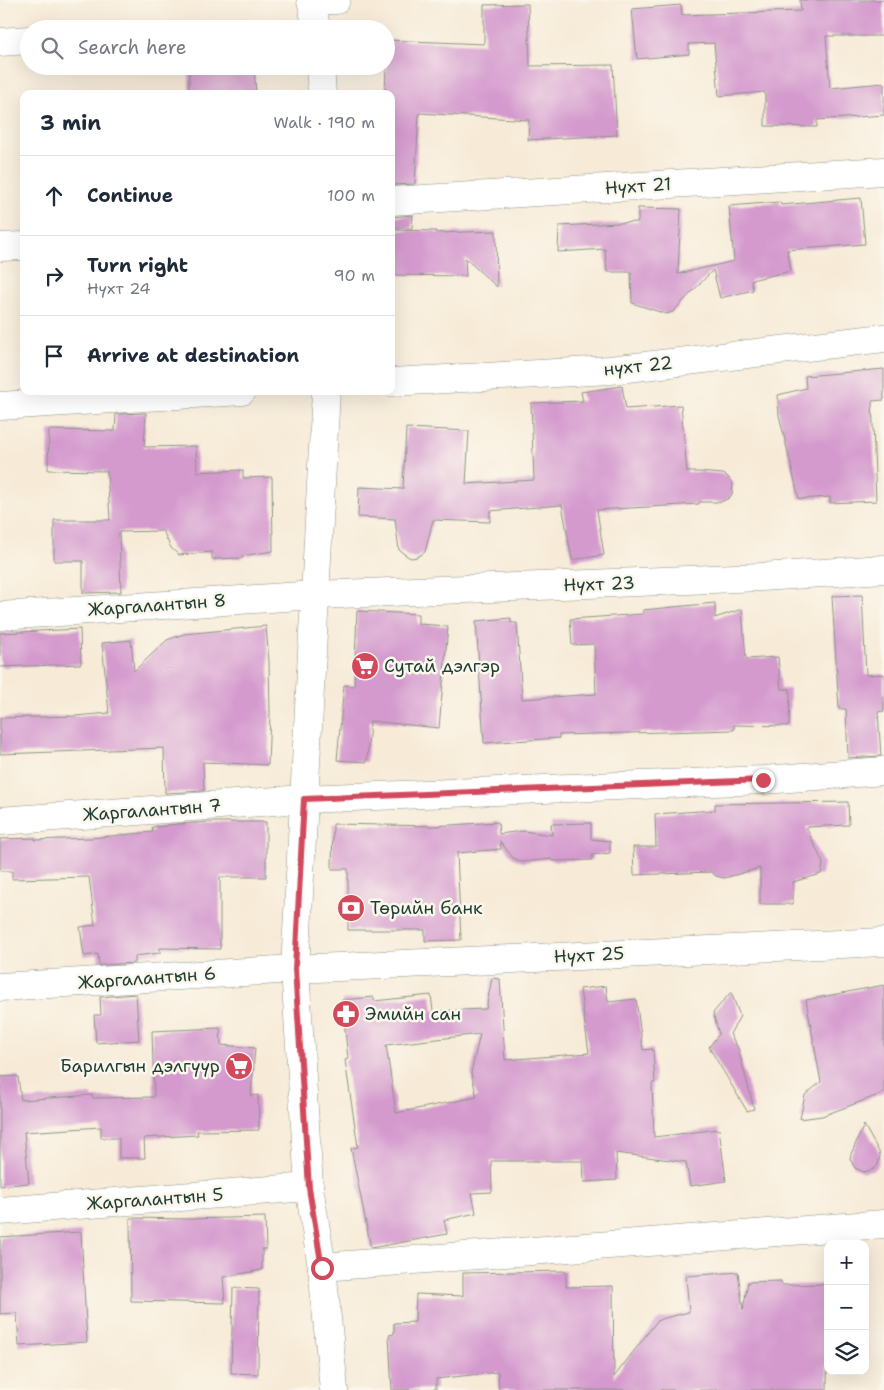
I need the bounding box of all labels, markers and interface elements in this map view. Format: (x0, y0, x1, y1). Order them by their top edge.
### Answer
search box (20, 20, 395, 75)
icon: search (38, 34, 66, 62)
text: Search here (78, 35, 187, 60)
text: 3 min (40, 109, 101, 137)
text: Walk · 190 m (273, 112, 375, 133)
street label: Нүхт 21 (604, 172, 672, 200)
icon: ahead (40, 182, 68, 210)
text: Continue (87, 183, 173, 208)
text: 100 m (327, 185, 375, 206)
text: Turn right (87, 253, 188, 278)
icon: right (40, 262, 68, 290)
text: 90 m (334, 265, 375, 286)
text: Нүхт 24 (87, 278, 151, 299)
icon: arrive (40, 342, 68, 370)
text: Arrive at destination (87, 343, 299, 368)
street label: нүхт 22 (602, 350, 674, 382)
street label: Нүхт 23 (563, 571, 635, 597)
street label: Жаргалантын 8 (87, 588, 227, 622)
supermarket icon: Сутай дэлгэр (350, 651, 380, 681)
place label: Сутай дэлгэр (384, 654, 500, 678)
route end (752, 769, 775, 792)
street label: Жаргалантын 7 (82, 793, 222, 827)
bank icon: Төрийн банк (336, 893, 366, 923)
place label: Төрийн банк (370, 896, 483, 920)
street label: Нүхт 25 (553, 941, 625, 969)
street label: Жаргалантын 6 (77, 961, 217, 995)
pharmacy icon: Эмийн сан (331, 999, 361, 1029)
place label: Эмийн сан (365, 1002, 461, 1026)
supermarket icon: Барилгын дэлгүүр (224, 1051, 254, 1081)
place label: Барилгын дэлгүүр (60, 1054, 220, 1078)
street label: Жаргалантын 5 (86, 1182, 224, 1216)
map controls (824, 1240, 869, 1375)
button: + (824, 1240, 869, 1285)
route start (311, 1257, 334, 1280)
button: − (824, 1285, 869, 1330)
button: layers (824, 1330, 869, 1375)

